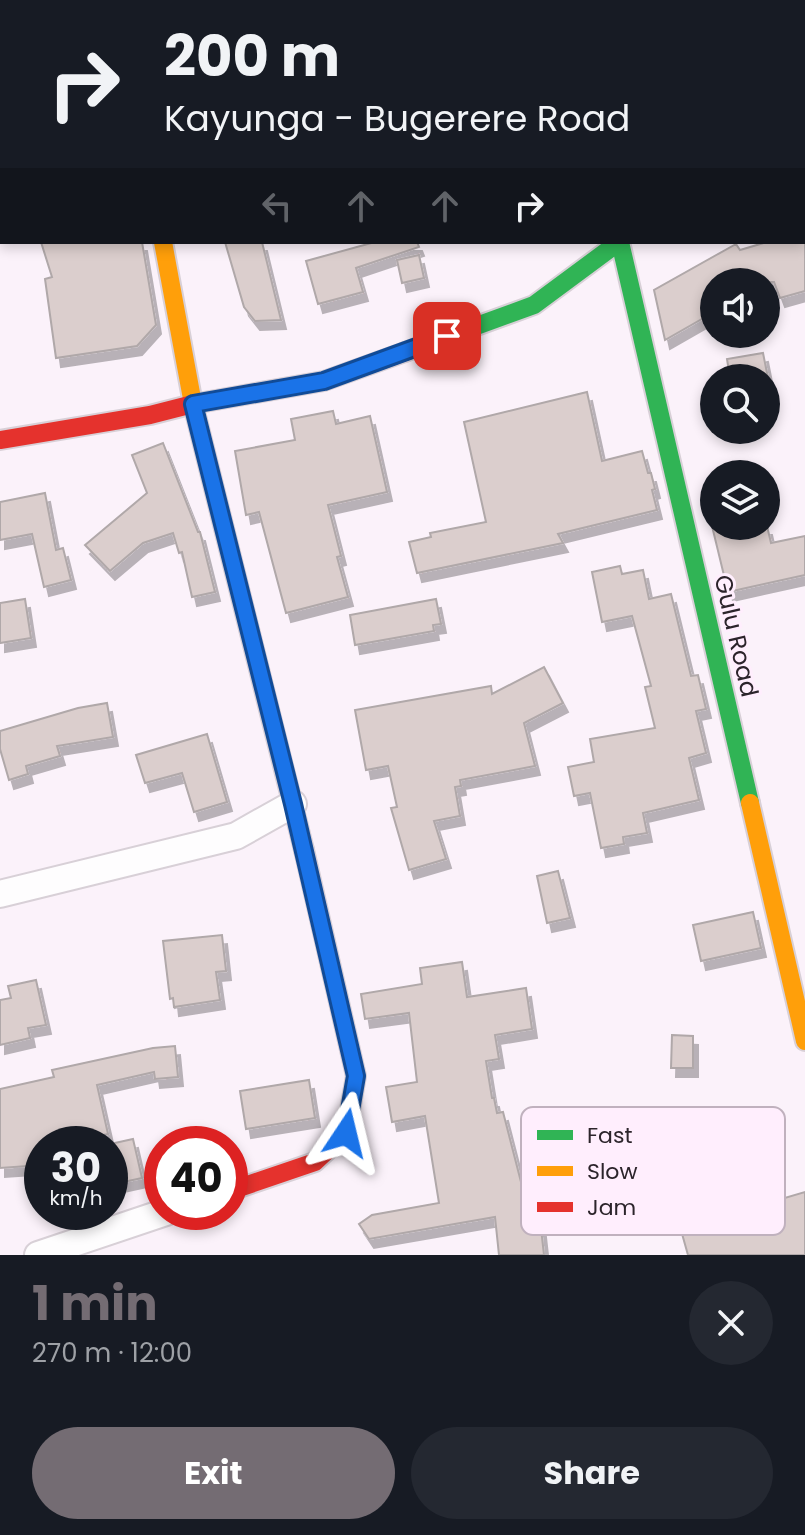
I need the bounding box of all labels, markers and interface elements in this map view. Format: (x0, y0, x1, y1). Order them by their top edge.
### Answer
text: 200 m (164, 17, 340, 96)
icon: right (32, 32, 136, 136)
text: Kayunga - Bugerere Road (164, 93, 630, 144)
icon: left (255, 184, 299, 228)
icon: ahead (339, 184, 383, 228)
icon: ahead (423, 184, 467, 228)
icon: right (507, 184, 551, 228)
map controls (700, 268, 780, 540)
button: sound (700, 268, 780, 348)
pin (413, 302, 481, 370)
icon: arrive (425, 314, 469, 358)
button: search (700, 364, 780, 444)
button: layers (700, 460, 780, 540)
street label: Gulu Road (706, 572, 767, 700)
position arrow (304, 1091, 388, 1175)
legend (521, 1107, 785, 1235)
text: Fast (587, 1120, 632, 1151)
speed limit sign: 40 (144, 1126, 248, 1230)
text: 30 (51, 1140, 101, 1196)
text: Slow (587, 1156, 637, 1187)
text: km/h (49, 1184, 103, 1212)
text: Jam (587, 1192, 636, 1223)
text: 1 min (32, 1270, 158, 1337)
button: close (689, 1281, 773, 1365)
text: 270 m · 12:00 (32, 1335, 192, 1371)
button: Exit (32, 1427, 395, 1519)
button: Share (411, 1427, 773, 1519)

